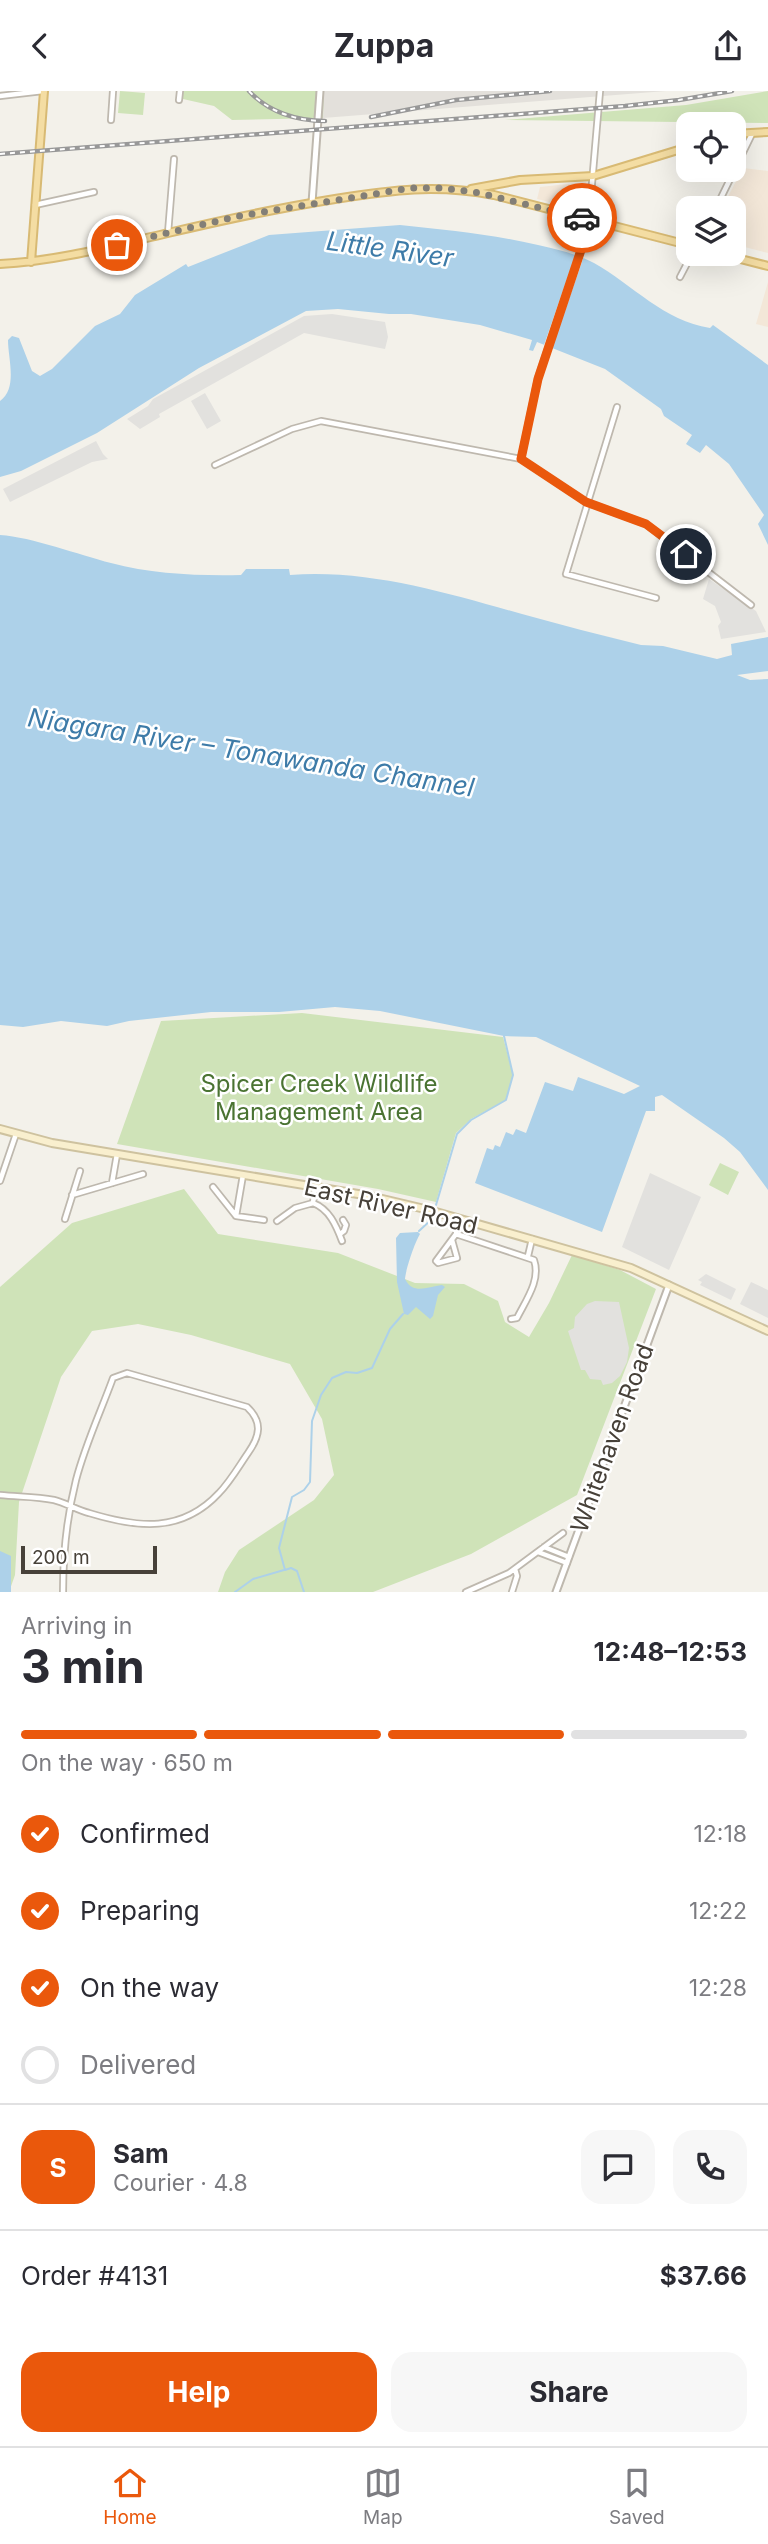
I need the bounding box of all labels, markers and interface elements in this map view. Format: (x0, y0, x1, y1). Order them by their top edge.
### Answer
text: Zuppa (334, 26, 434, 65)
icon: back (21, 27, 59, 65)
icon: share (709, 27, 747, 65)
map controls (676, 112, 746, 266)
button: locate (676, 112, 746, 182)
courier (547, 183, 617, 253)
button: layers (676, 196, 746, 266)
icon: car (563, 199, 601, 237)
pin (87, 215, 147, 275)
water label: Little River (324, 225, 457, 273)
icon: bag (98, 226, 136, 264)
pin (656, 524, 716, 584)
icon: home (667, 535, 705, 573)
water label: Niagara River – Tonawanda Channel (26, 701, 477, 803)
park label: Spicer Creek Wildlife Management Area (200, 1069, 438, 1126)
street label: East River Road (301, 1172, 481, 1240)
street label: Whitehaven Road (564, 1340, 660, 1536)
scale bar (21, 1543, 158, 1575)
text: 200 m (32, 1546, 90, 1569)
text: Arriving in (21, 1612, 132, 1640)
text: 12:48–12:53 (594, 1636, 747, 1667)
text: 3 min (21, 1638, 145, 1694)
text: On the way · 650 m (21, 1749, 233, 1777)
icon: check (21, 1815, 59, 1853)
text: Confirmed (80, 1818, 210, 1849)
text: 12:18 (693, 1820, 747, 1848)
icon: check (21, 1892, 59, 1930)
text: Preparing (80, 1895, 200, 1926)
text: 12:22 (689, 1897, 747, 1925)
icon: check (21, 1969, 59, 2007)
text: On the way (80, 1972, 219, 2003)
text: 12:28 (689, 1974, 747, 2002)
text: Delivered (80, 2049, 196, 2080)
button: chat (581, 2130, 655, 2204)
button: phone (673, 2130, 747, 2204)
text: Sam (113, 2138, 169, 2169)
text: S (49, 2152, 67, 2183)
text: Courier · 4.8 (113, 2169, 248, 2197)
text: Order #4131 (21, 2260, 168, 2291)
text: $37.66 (660, 2260, 747, 2291)
button: Help (21, 2352, 377, 2432)
button: Share (391, 2352, 747, 2432)
tab: Home (103, 2464, 157, 2529)
tab: Map (363, 2464, 403, 2529)
tab: Saved (609, 2464, 665, 2529)

